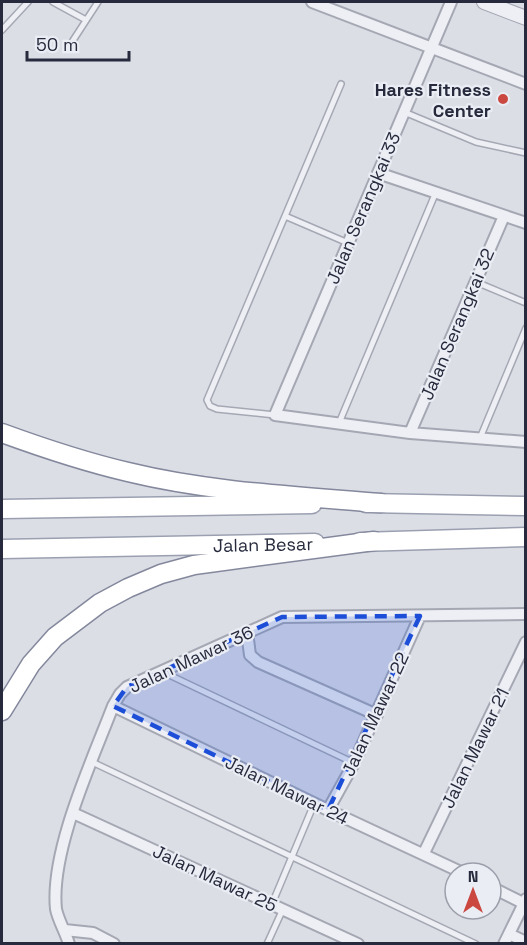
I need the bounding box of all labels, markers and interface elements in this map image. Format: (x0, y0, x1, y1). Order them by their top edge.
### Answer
scale bar (27, 24, 129, 62)
text: 50 m (36, 33, 78, 56)
place label: Hares Fitness Center (375, 78, 491, 122)
marker: Hares Fitness Center (496, 92, 510, 106)
street label: Jalan Serangkai 33 (321, 129, 405, 287)
street label: Jalan Serangkai 32 (415, 245, 499, 403)
street label: Jalan Besar (213, 532, 313, 556)
street label: Jalan Mawar 36 (125, 620, 257, 698)
street label: Jalan Mawar 22 (336, 648, 414, 780)
street label: Jalan Mawar 21 (436, 684, 514, 812)
street label: Jalan Mawar 24 (222, 750, 352, 830)
street label: Jalan Mawar 25 (149, 839, 281, 917)
north arrow (443, 861, 503, 921)
text: N (468, 866, 478, 887)

